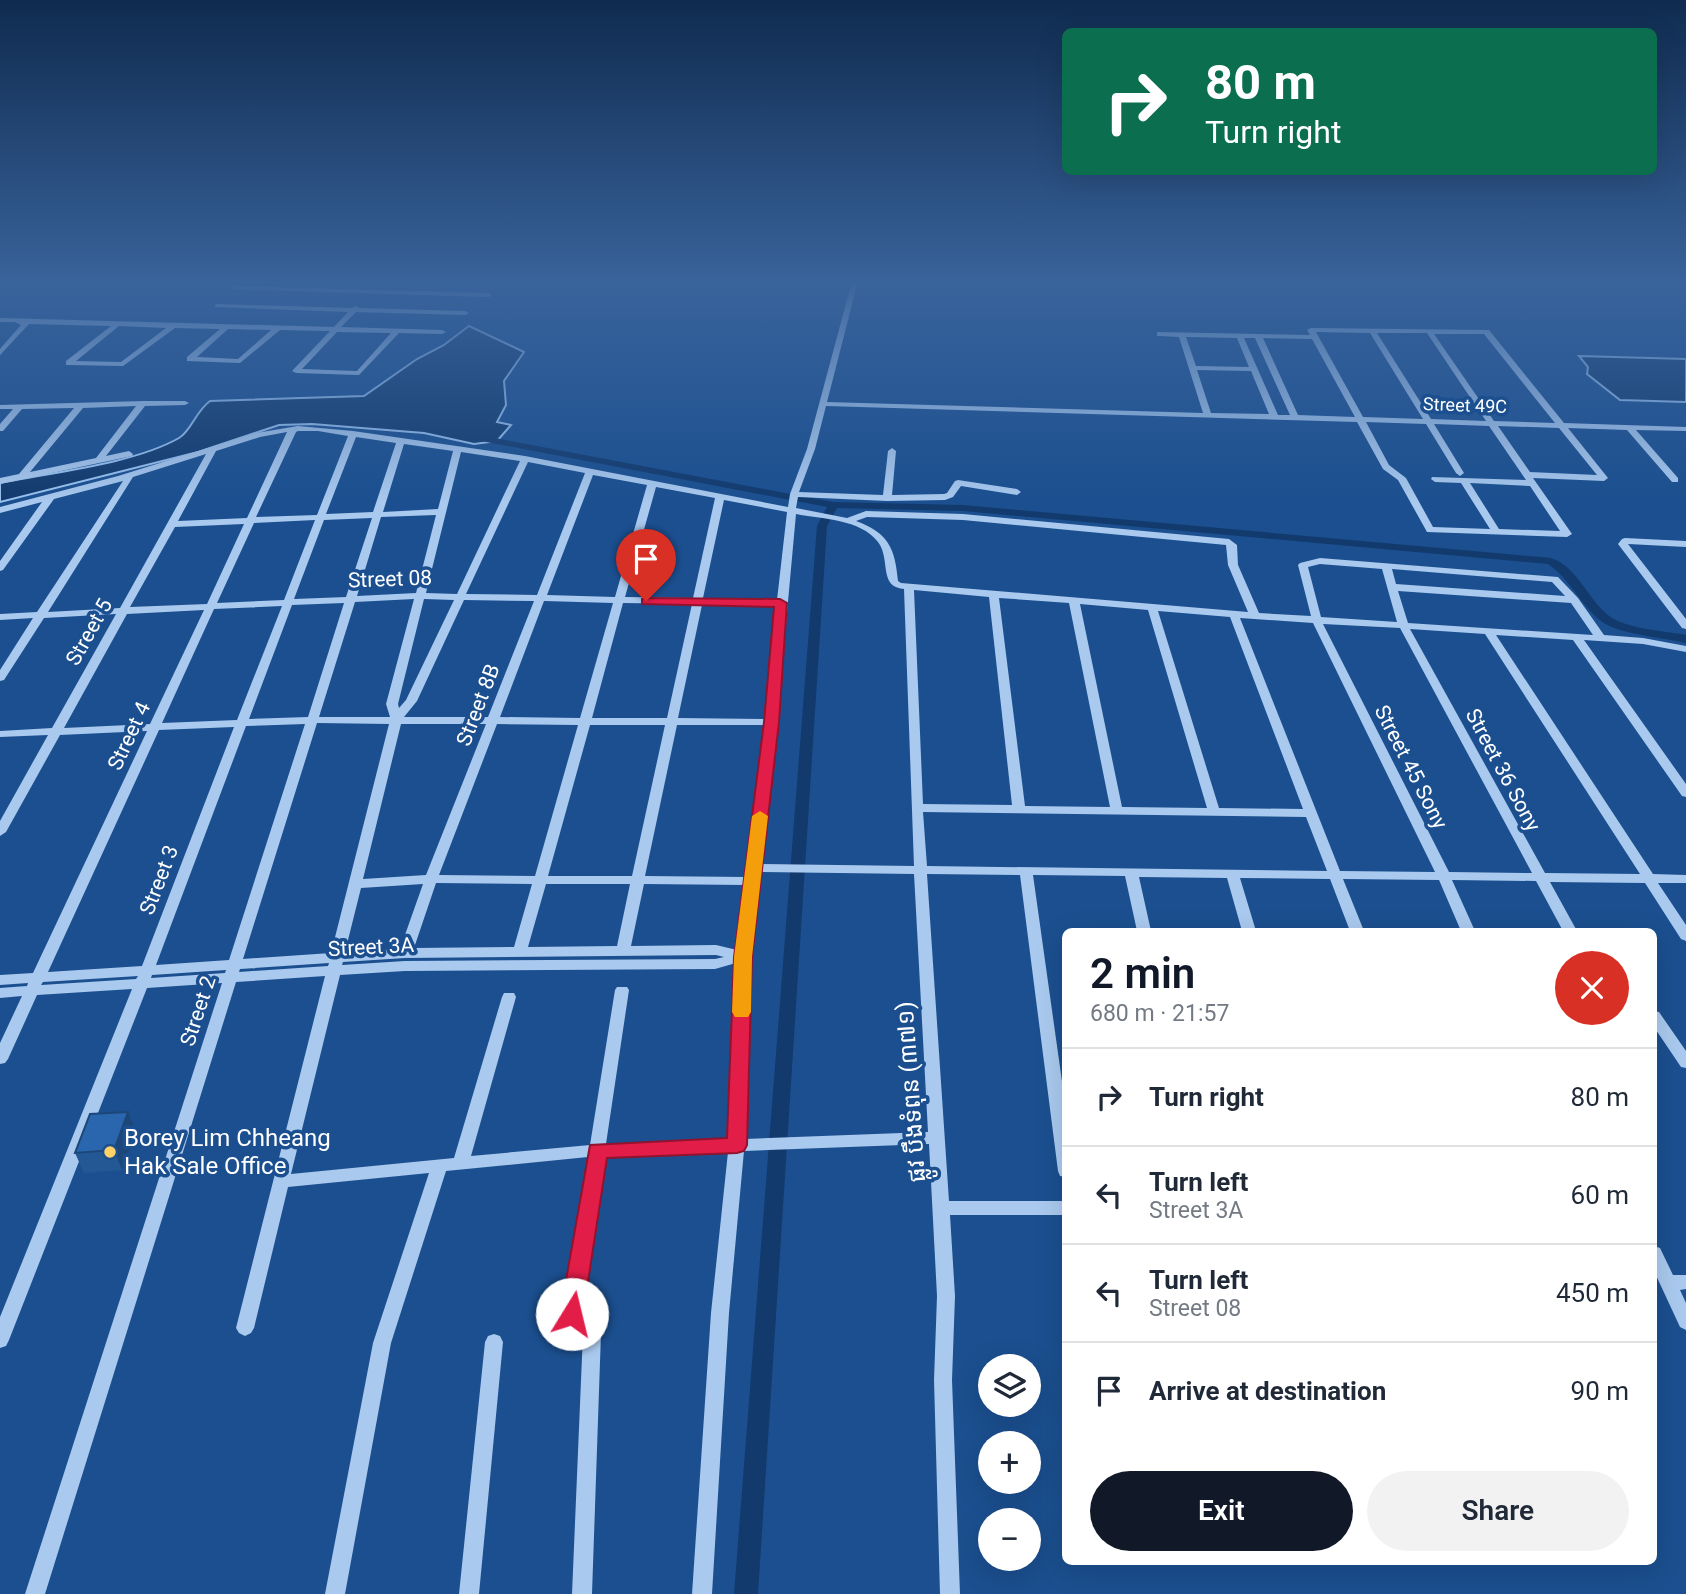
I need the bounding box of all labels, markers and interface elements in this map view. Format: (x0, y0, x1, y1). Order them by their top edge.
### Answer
text: 80 m (1205, 54, 1316, 111)
icon: right (1090, 56, 1181, 147)
text: Turn right (1205, 113, 1341, 151)
street label: Street 49C (1423, 393, 1507, 417)
pin (616, 529, 676, 601)
icon: arrive (627, 540, 665, 578)
street label: Street 08 (347, 566, 433, 592)
street label: Street 5 (61, 595, 117, 669)
street label: Street 8B (451, 661, 505, 749)
street label: Street 4 (103, 698, 155, 774)
street label: Street 45 Sony (1370, 701, 1452, 833)
street label: Street 36 Sony (1461, 705, 1545, 835)
street label: Street 3 (135, 842, 183, 918)
street label: Street 3A (327, 933, 415, 961)
text: 2 min (1090, 949, 1195, 998)
button: close (1555, 951, 1629, 1025)
street label: Street 2 (175, 973, 221, 1049)
street label: ផ្លូវ បឹងទំពុន (៣៧១) (890, 1000, 939, 1184)
text: 680 m · 21:57 (1090, 1000, 1229, 1027)
icon: right (1090, 1078, 1128, 1116)
text: Turn right (1149, 1082, 1264, 1112)
text: 80 m (1571, 1082, 1629, 1112)
place label: Borey Lim Chheang Hak Sale Office (124, 1124, 331, 1180)
marker: Borey Lim Chheang Hak Sale Office (102, 1144, 118, 1160)
text: Turn left (1149, 1167, 1248, 1197)
icon: left (1090, 1176, 1128, 1214)
text: 60 m (1571, 1180, 1629, 1210)
text: Street 3A (1149, 1197, 1243, 1224)
text: Turn left (1149, 1265, 1248, 1295)
icon: left (1090, 1274, 1128, 1312)
position arrow (535, 1277, 609, 1351)
text: 450 m (1556, 1278, 1629, 1308)
text: Street 08 (1149, 1295, 1241, 1322)
map controls (978, 1354, 1041, 1571)
button: layers (978, 1354, 1041, 1417)
icon: arrive (1090, 1372, 1128, 1410)
text: Arrive at destination (1149, 1376, 1386, 1406)
text: 90 m (1571, 1376, 1629, 1406)
button: + (978, 1431, 1041, 1494)
button: Exit (1090, 1471, 1353, 1551)
button: Share (1367, 1471, 1629, 1551)
button: − (978, 1508, 1041, 1571)

